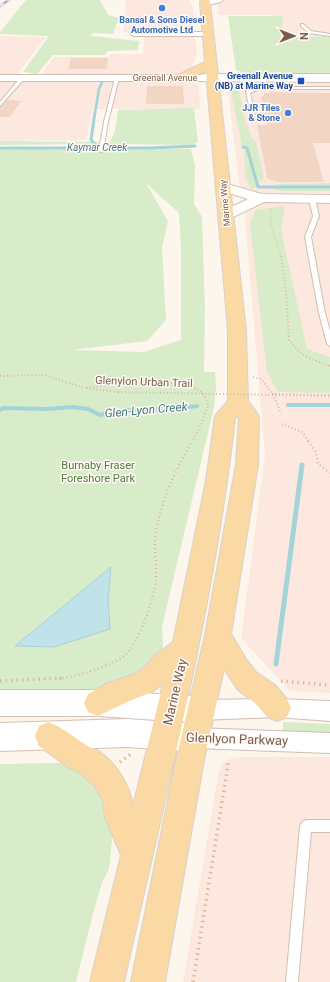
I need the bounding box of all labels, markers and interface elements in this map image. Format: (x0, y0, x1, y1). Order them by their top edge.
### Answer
marker: Bansal & Sons Diesel Automotive Ltd (157, 3, 167, 13)
place label: Bansal & Sons Diesel Automotive Ltd (119, 15, 205, 35)
north arrow (274, 16, 314, 56)
text: N (297, 32, 310, 40)
place label: Greenall Avenue (NB) at Marine Way (215, 71, 293, 92)
street label: Greenall Avenue (133, 73, 198, 83)
marker: Greenall Avenue (NB) at Marine Way (296, 76, 306, 86)
place label: JJR Tiles & Stone (242, 103, 280, 123)
marker: JJR Tiles & Stone (283, 108, 293, 118)
water label: Kaymar Creek (67, 142, 128, 153)
street label: Marine Way (218, 178, 232, 227)
street label: Glenylon Urban Trail (95, 374, 193, 390)
water label: Glen-Lyon Creek (104, 399, 189, 421)
park label: Burnaby Fraser Foreshore Park (61, 459, 135, 485)
street label: Marine Way (160, 657, 190, 727)
street label: Glenlyon Parkway (186, 730, 288, 748)

